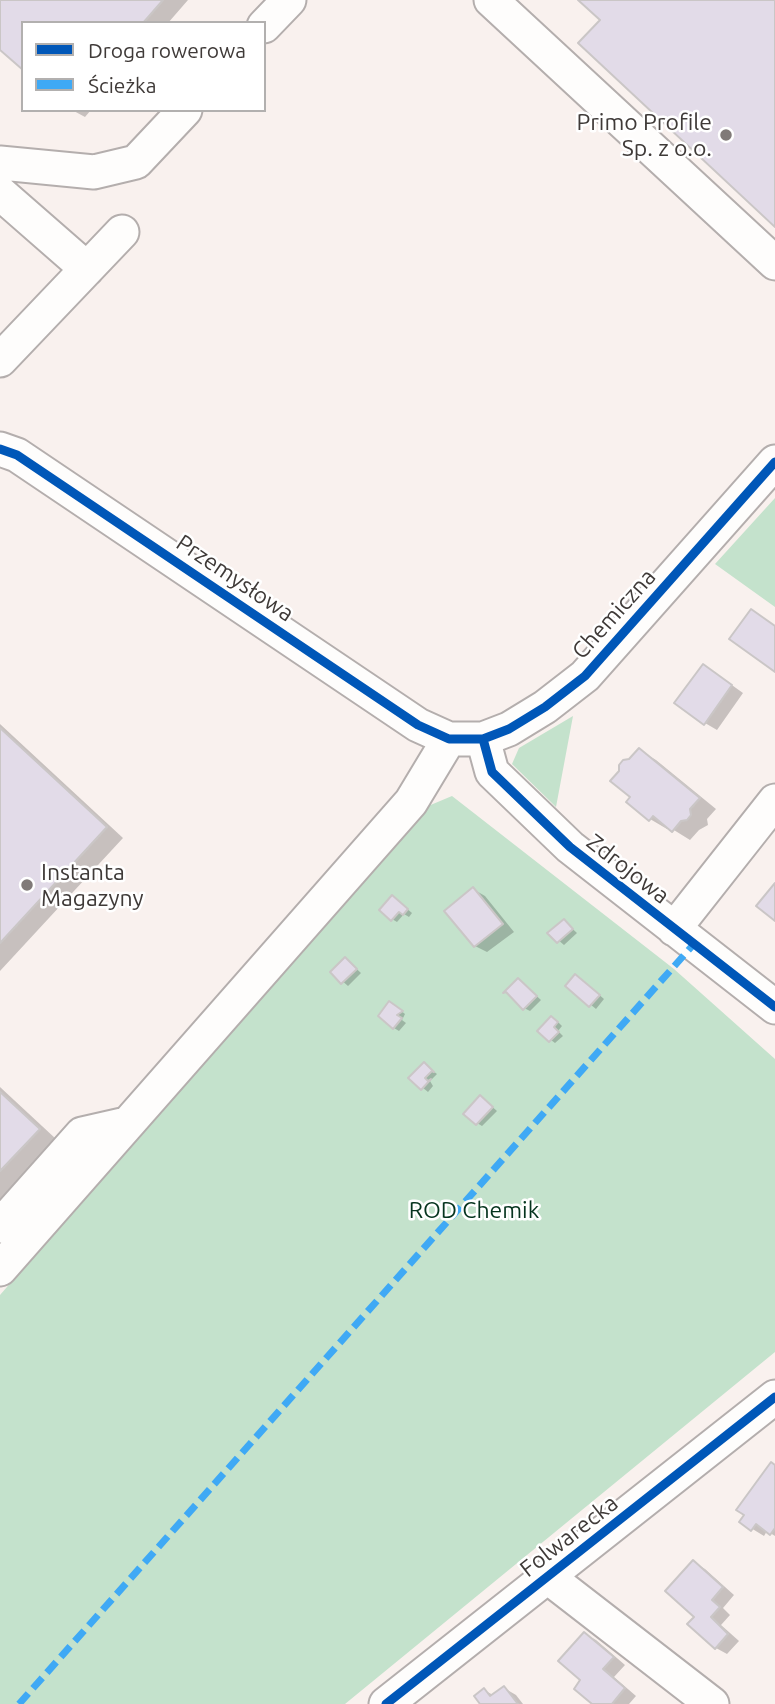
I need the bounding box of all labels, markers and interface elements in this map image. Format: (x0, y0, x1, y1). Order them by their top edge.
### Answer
legend (21, 21, 266, 112)
text: Droga rowerowa (88, 38, 246, 62)
text: Ścieżka (88, 73, 157, 97)
place label: Primo Profile Sp. z o.o. (576, 108, 712, 162)
marker: Primo Profile Sp. z o.o. (718, 127, 734, 143)
street label: Przemysłowa (171, 529, 299, 627)
street label: Chemiczna (566, 563, 662, 665)
street label: Zdrojowa (581, 828, 675, 910)
place label: Instanta Magazyny (41, 858, 144, 912)
marker: Instanta Magazyny (19, 877, 35, 893)
park label: ROD Chemik (409, 1196, 539, 1224)
street label: Folwarecka (515, 1489, 623, 1583)

